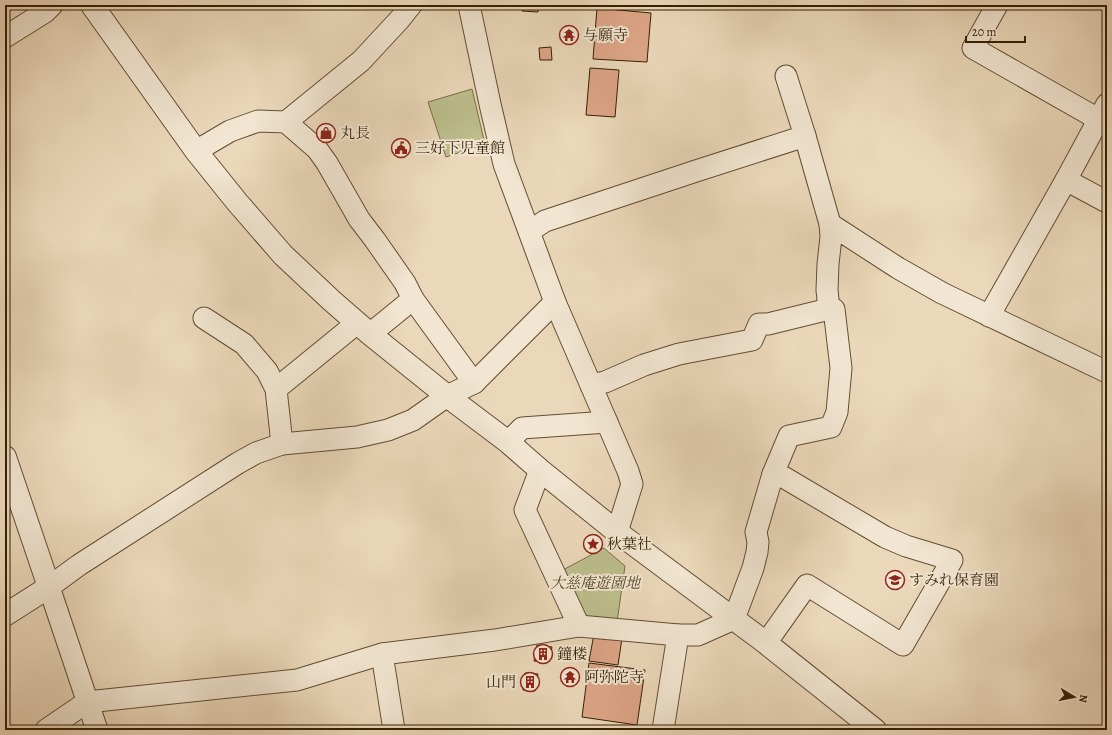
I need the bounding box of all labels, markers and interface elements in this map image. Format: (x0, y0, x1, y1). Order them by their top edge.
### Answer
scale bar (966, 18, 1025, 44)
temple icon: 与願寺 (558, 24, 580, 46)
text: 20 m (972, 24, 996, 40)
place label: 与願寺 (583, 25, 628, 45)
shop icon: 丸長 (315, 122, 337, 144)
place label: 丸長 (340, 123, 370, 143)
public building icon: 三好下児童館 (390, 137, 412, 159)
place label: 三好下児童館 (415, 138, 505, 158)
place icon: 秋葉社 (582, 533, 604, 555)
place label: 秋葉社 (607, 534, 652, 554)
school or university icon: すみれ保育園 (884, 569, 906, 591)
place label: すみれ保育園 (909, 570, 999, 590)
park label: 大慈庵遊園地 (550, 573, 642, 593)
building icon: 鐘楼 (532, 643, 554, 665)
place label: 鐘楼 (557, 644, 587, 664)
temple icon: 阿弥陀寺 (559, 666, 581, 688)
place label: 阿弥陀寺 (584, 667, 644, 687)
building icon: 山門 (519, 671, 541, 693)
place label: 山門 (486, 672, 516, 692)
north arrow (1054, 677, 1094, 717)
text: N (1075, 693, 1091, 704)

